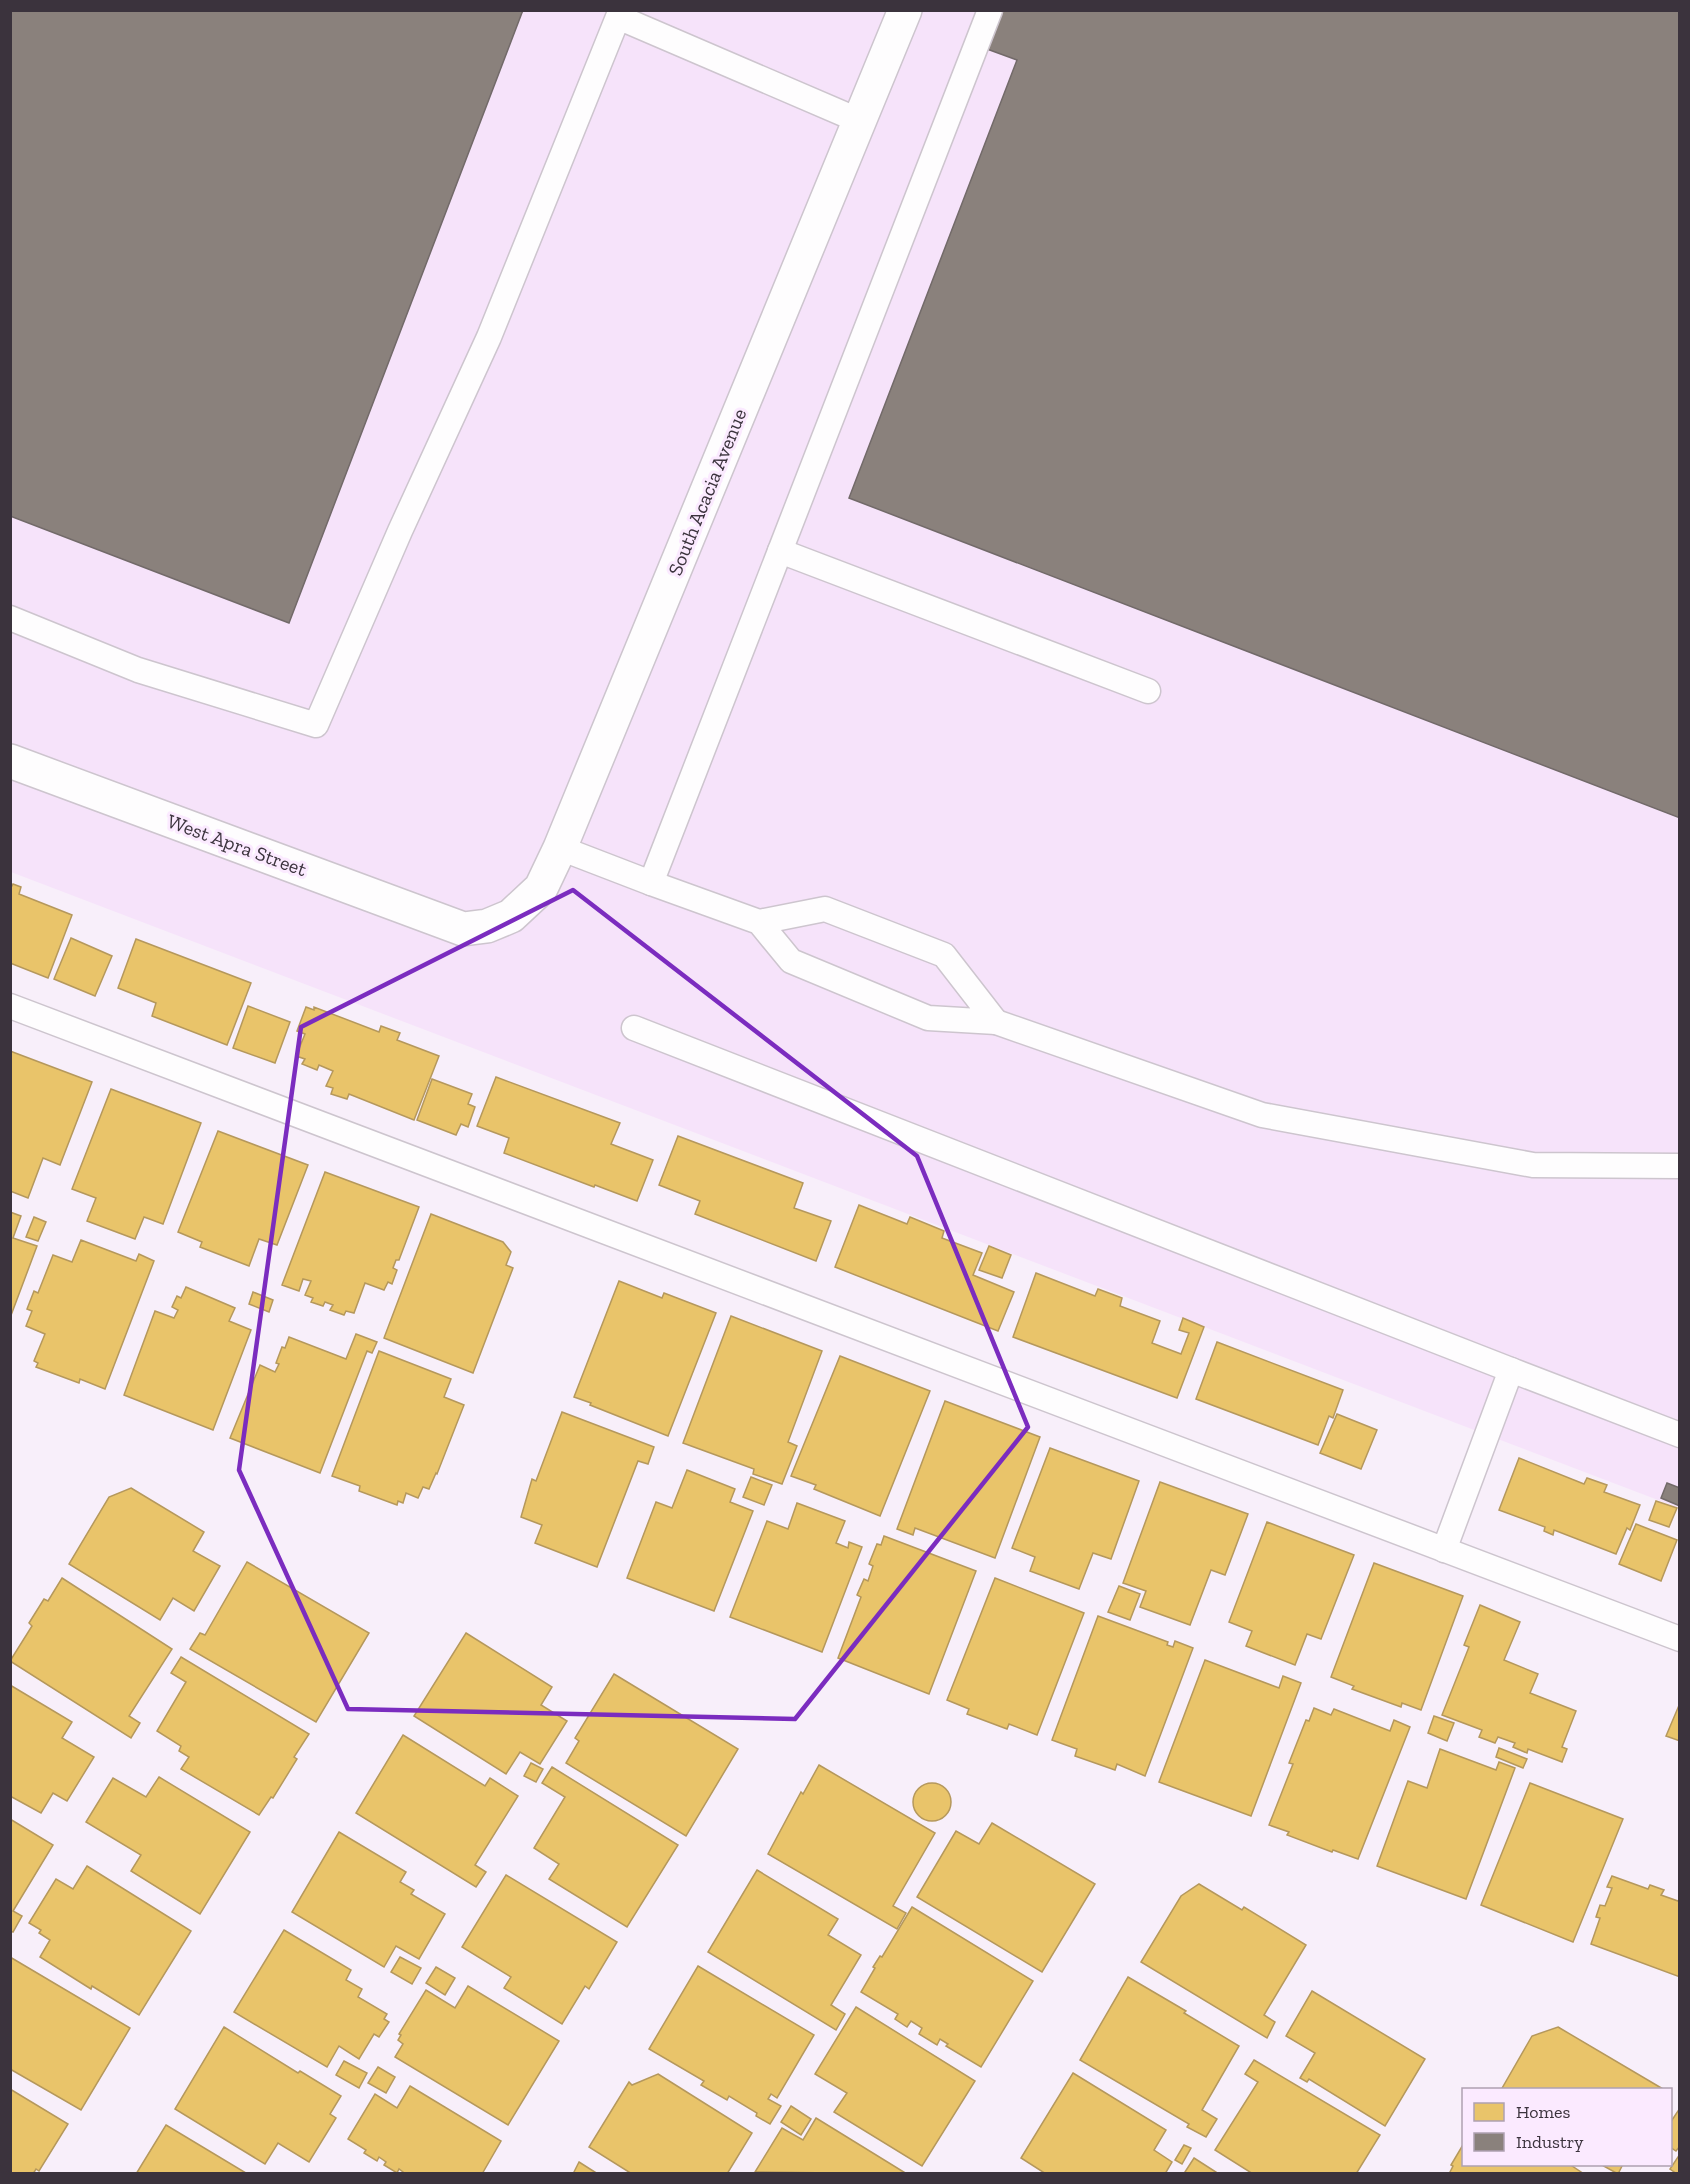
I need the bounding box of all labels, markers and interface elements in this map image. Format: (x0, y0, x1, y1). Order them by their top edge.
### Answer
street label: South Acacia Avenue (663, 405, 751, 579)
street label: West Apra Street (164, 809, 310, 882)
legend (1462, 2088, 1672, 2166)
text: Homes (1516, 2101, 1570, 2123)
text: Industry (1516, 2131, 1584, 2153)

